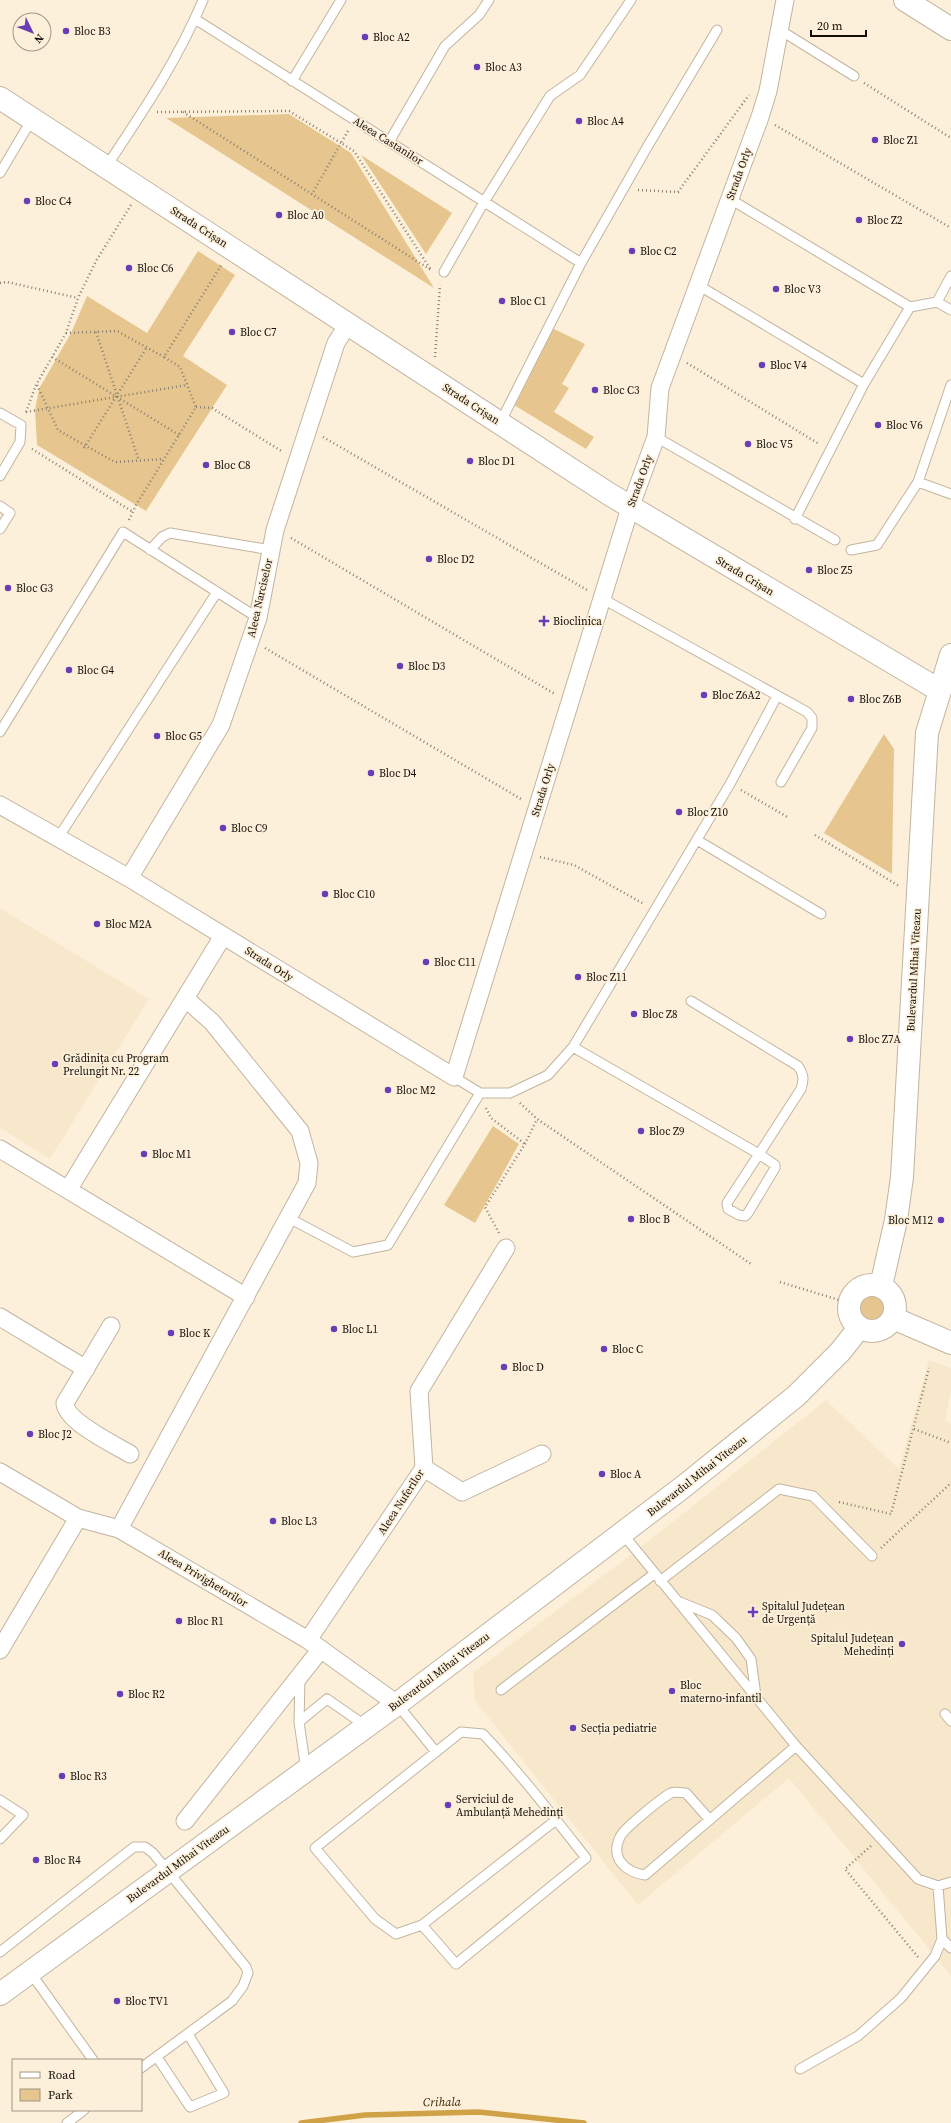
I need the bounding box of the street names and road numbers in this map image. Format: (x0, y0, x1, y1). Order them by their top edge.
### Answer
street label: Aleea Castanilor (350, 113, 426, 169)
street label: Strada Orly (723, 145, 756, 202)
street label: Strada Crișan (168, 203, 231, 251)
street label: Strada Crișan (440, 380, 503, 428)
street label: Strada Orly (624, 452, 657, 509)
street label: Strada Crișan (713, 553, 777, 599)
street label: Aleea Narciselor (244, 557, 276, 639)
street label: Strada Orly (528, 761, 558, 818)
street label: Bulevardul Mihai Viteazu (903, 908, 925, 1032)
street label: Strada Orly (242, 943, 296, 985)
street label: Bulevardul Mihai Viteazu (644, 1432, 751, 1520)
street label: Aleea Nuferilor (374, 1466, 428, 1538)
street label: Aleea Privighetorilor (155, 1545, 251, 1611)
street label: Bulevardul Mihai Viteazu (385, 1629, 493, 1715)
street label: Bulevardul Mihai Viteazu (124, 1821, 233, 1906)

